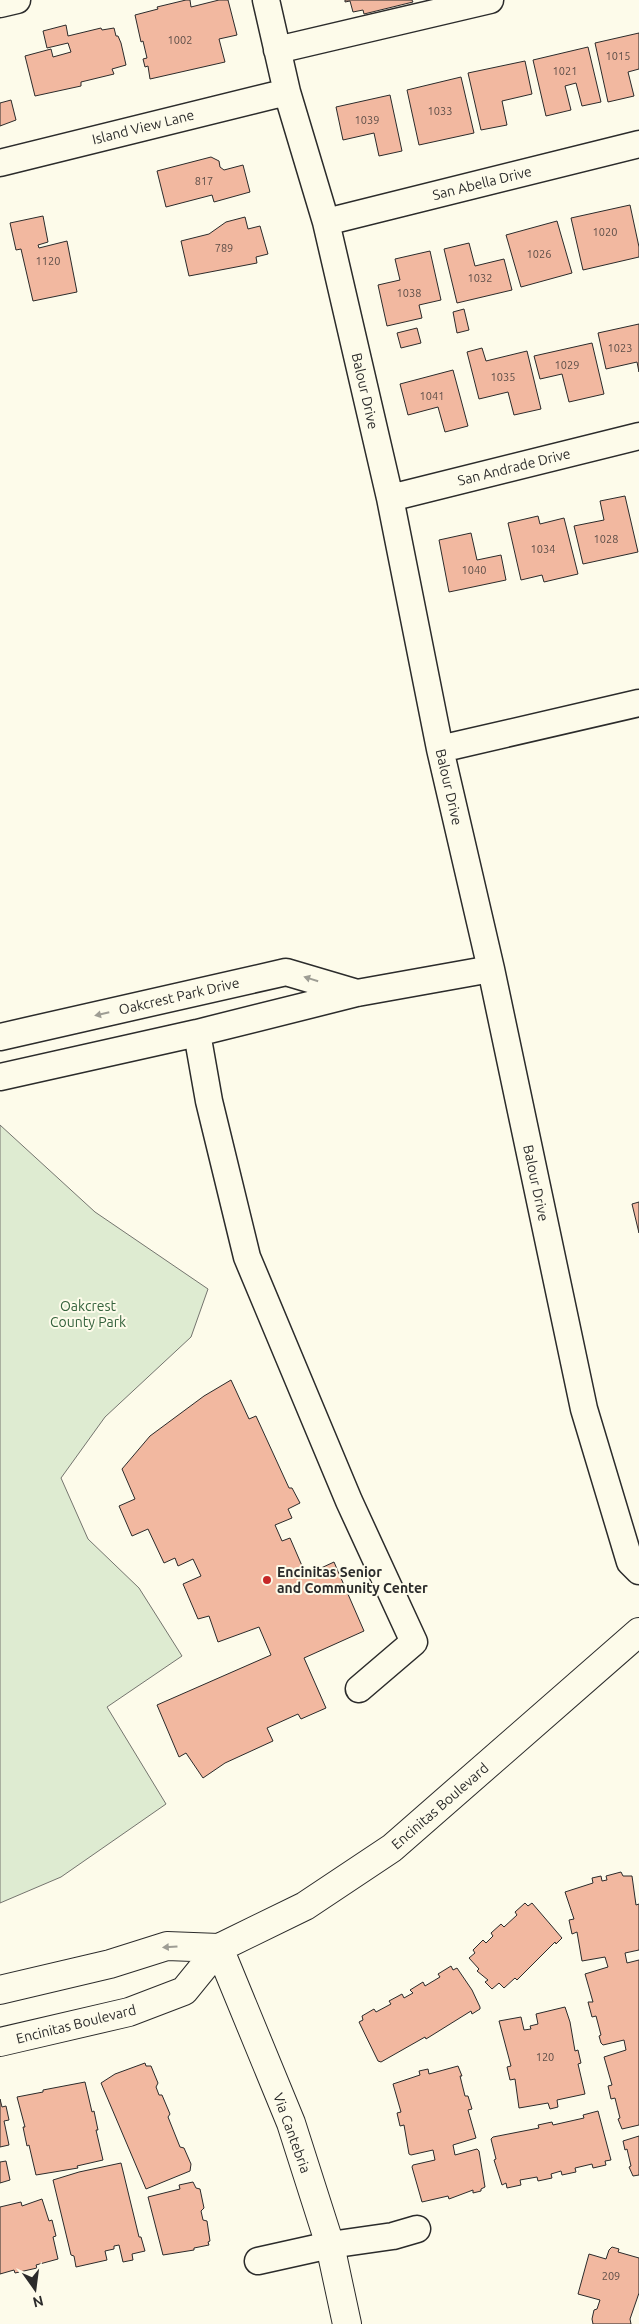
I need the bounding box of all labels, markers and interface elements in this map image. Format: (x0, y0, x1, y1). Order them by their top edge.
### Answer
house number: 1002 (168, 34, 192, 46)
house number: 1015 (606, 50, 630, 62)
house number: 1021 (553, 65, 577, 77)
house number: 1033 (428, 105, 452, 117)
street label: Island View Lane (90, 107, 196, 147)
house number: 1039 (355, 114, 379, 126)
street label: San Abella Drive (431, 163, 533, 203)
house number: 817 (195, 175, 213, 187)
house number: 1020 (593, 226, 617, 238)
house number: 789 (215, 242, 233, 254)
house number: 1026 (527, 248, 551, 260)
house number: 1120 (36, 255, 60, 267)
house number: 1032 (468, 272, 492, 284)
house number: 1038 (397, 287, 421, 299)
house number: 1023 (608, 342, 632, 354)
street label: Balour Drive (348, 351, 382, 431)
house number: 1029 (555, 359, 579, 371)
house number: 1035 (491, 371, 515, 383)
house number: 1041 (420, 390, 444, 402)
street label: San Andrade Drive (456, 445, 572, 489)
house number: 1028 (594, 533, 618, 545)
house number: 1034 (531, 543, 555, 555)
house number: 1040 (462, 564, 486, 576)
street label: Balour Drive (432, 747, 466, 827)
street label: Oakcrest Park Drive (117, 974, 241, 1018)
one-way arrow (303, 975, 318, 983)
one-way arrow (94, 1010, 109, 1018)
street label: Balour Drive (520, 1143, 552, 1223)
park label: Oakcrest County Park (50, 1298, 126, 1330)
place label: Encinitas Senior and Community Center (277, 1564, 428, 1596)
marker: Encinitas Senior and Community Center (261, 1574, 273, 1586)
street label: Encinitas Boulevard (388, 1760, 492, 1852)
one-way arrow (162, 1943, 178, 1951)
street label: Encinitas Boulevard (14, 2001, 138, 2047)
house number: 120 (536, 2051, 554, 2063)
street label: Via Cantebria (270, 2091, 314, 2175)
north arrow (10, 2264, 60, 2314)
house number: 209 (602, 2270, 620, 2282)
text: N (31, 2293, 45, 2311)

